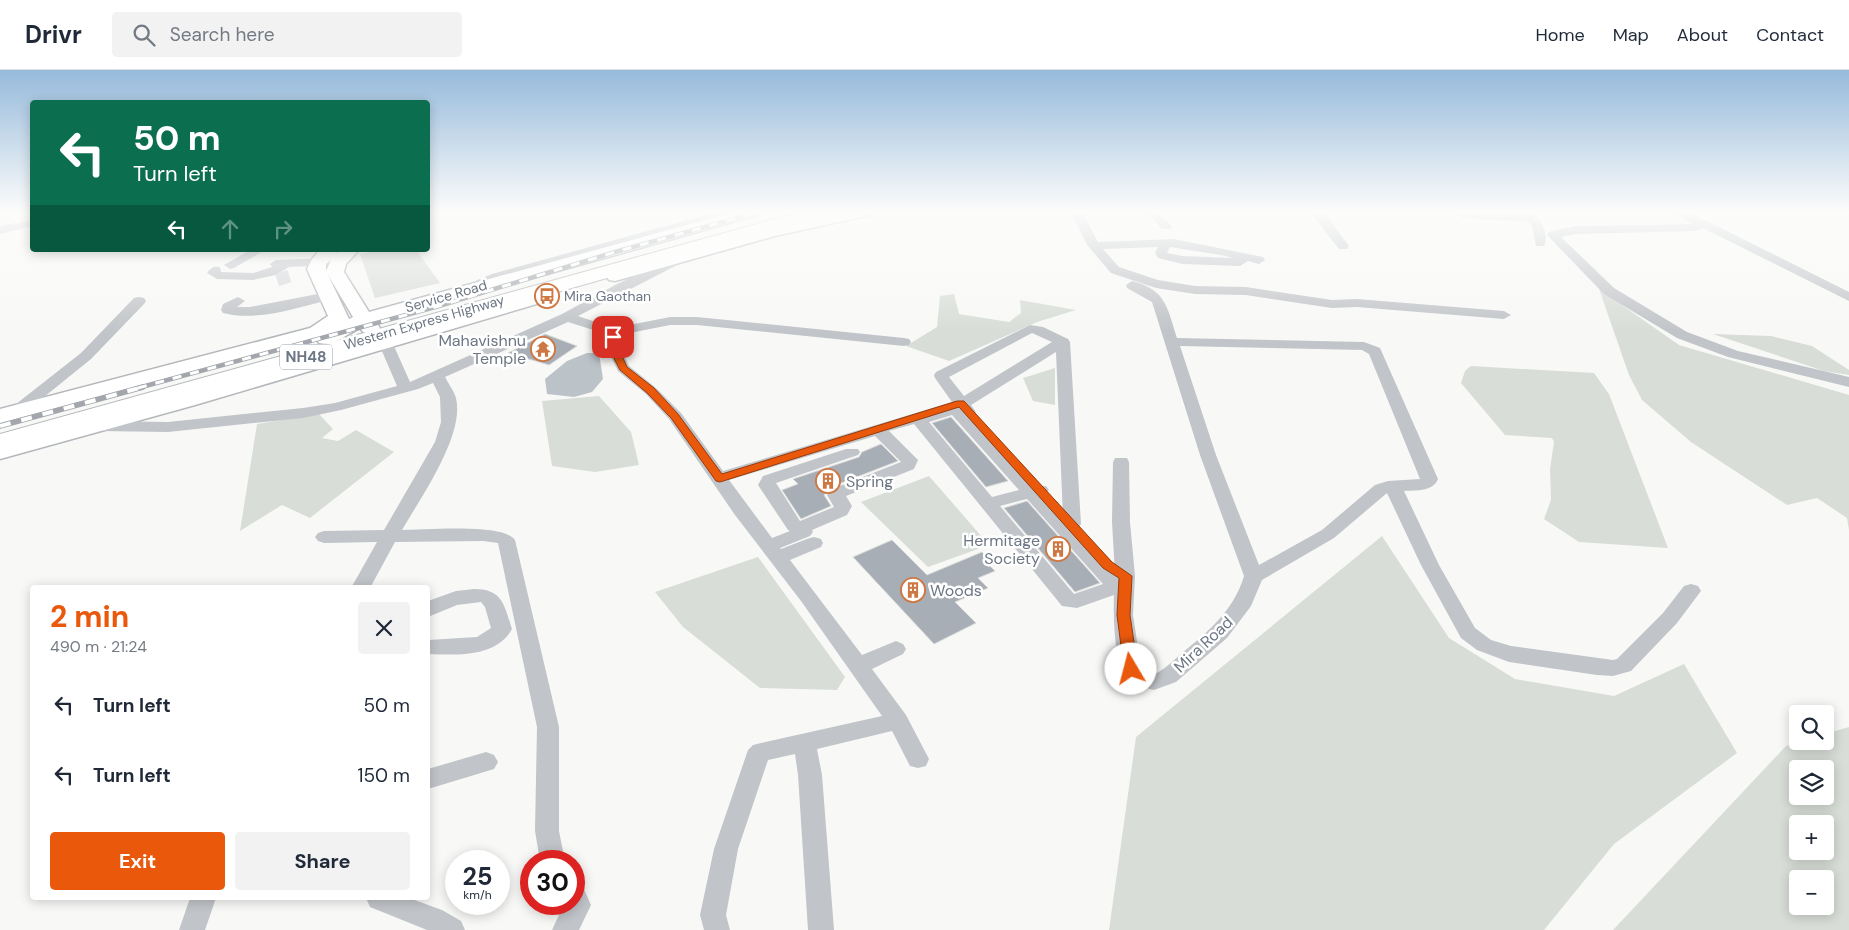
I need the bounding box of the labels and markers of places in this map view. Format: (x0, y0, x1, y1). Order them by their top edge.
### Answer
bus stop icon: Mira Gaothan (534, 283, 560, 309)
place label: Mira Gaothan (564, 287, 651, 305)
pin (592, 316, 634, 358)
place label: Mahavishnu Temple (438, 330, 526, 369)
temple icon: Mahavishnu Temple (530, 336, 556, 362)
building icon: Spring (815, 468, 841, 494)
place label: Spring (846, 471, 893, 492)
place label: Hermitage Society (963, 530, 1040, 569)
building icon: Hermitage Society (1045, 536, 1071, 562)
building icon: Woods (900, 577, 926, 603)
place label: Woods (930, 580, 982, 601)

